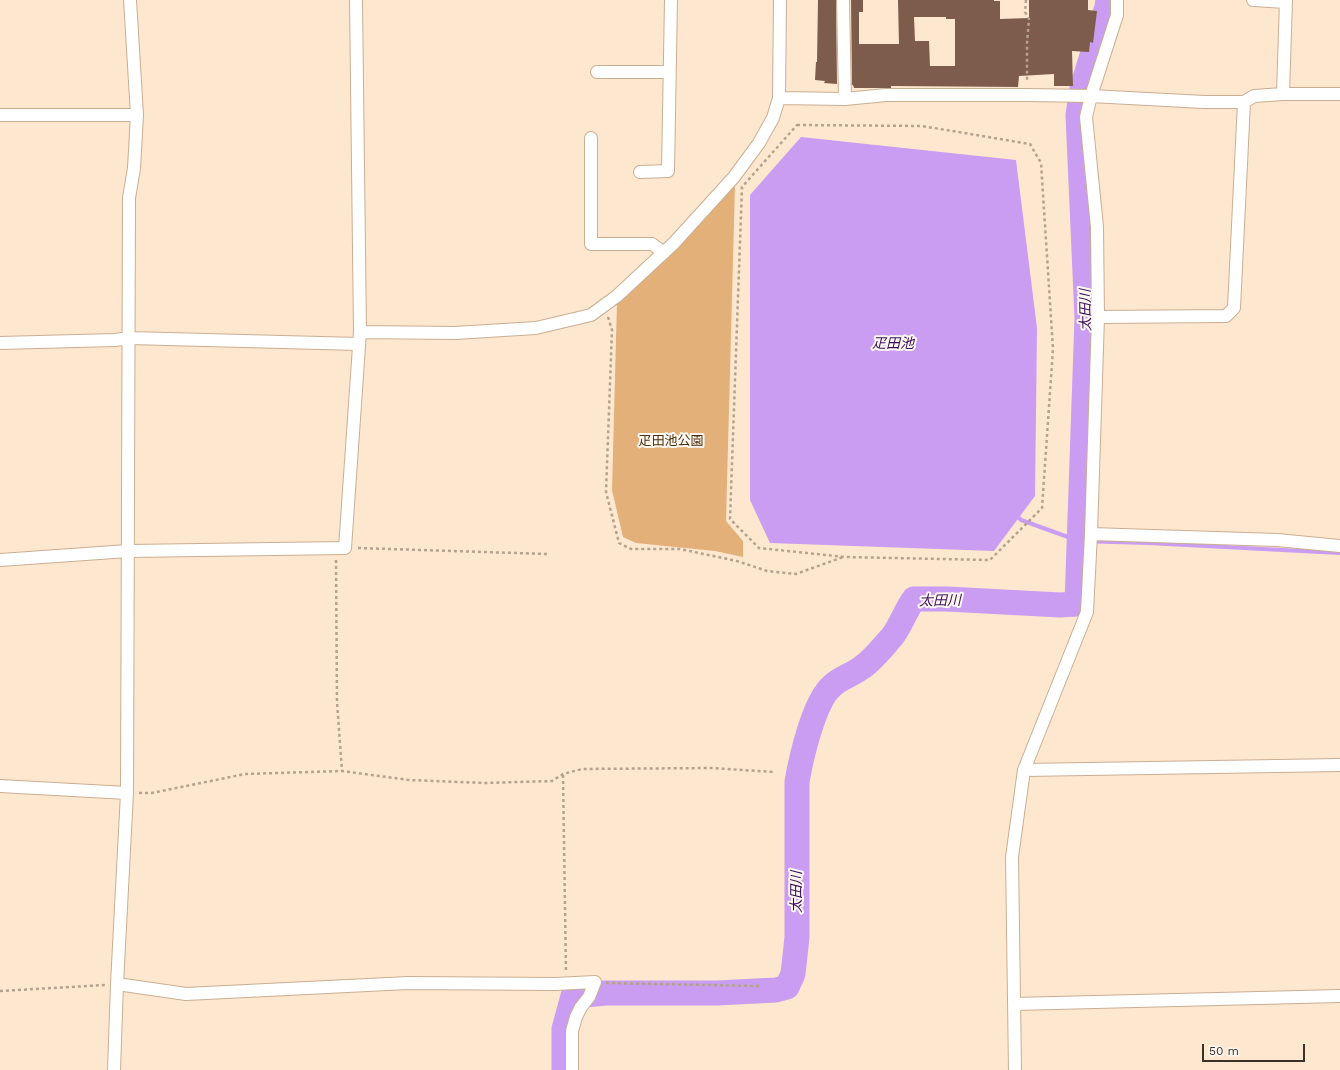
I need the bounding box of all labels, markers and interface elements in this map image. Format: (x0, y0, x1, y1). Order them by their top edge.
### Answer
water label: 太田川 (1077, 289, 1095, 331)
water label: 疋田池 (872, 336, 914, 352)
park label: 疋田池公園 (639, 433, 703, 449)
water label: 太田川 (919, 592, 961, 610)
water label: 太田川 (789, 871, 805, 913)
scale bar (1204, 1036, 1307, 1062)
text: 50 m (1209, 1044, 1239, 1058)

